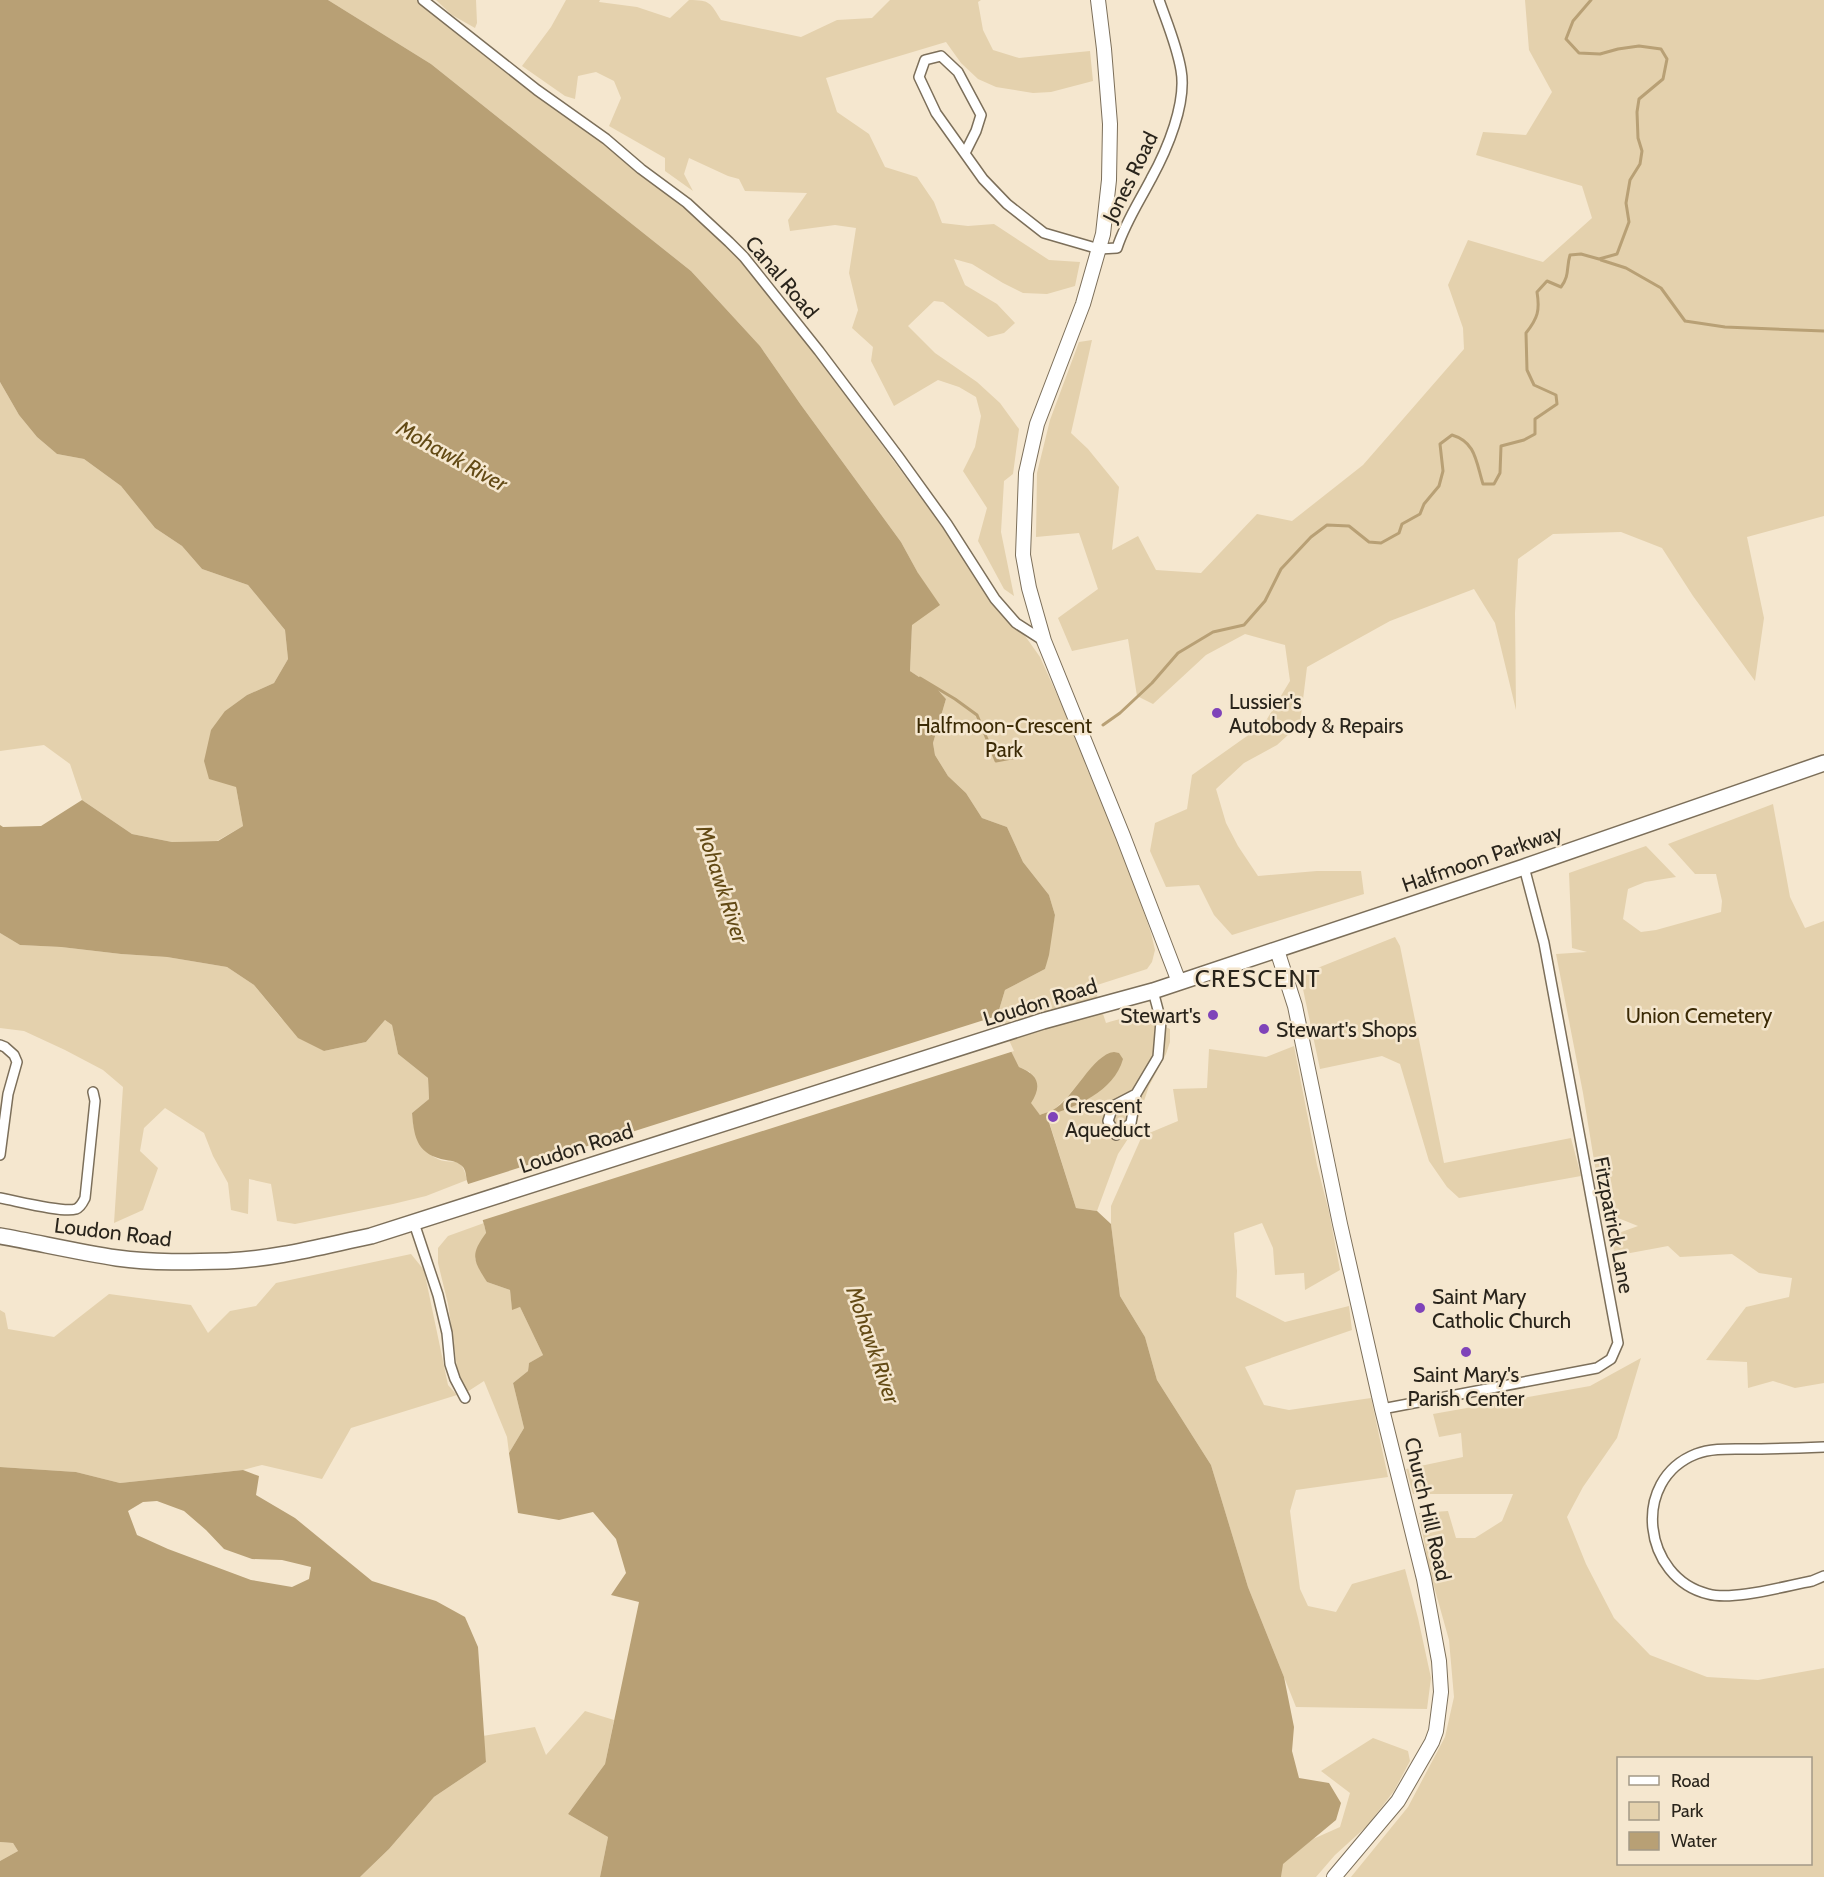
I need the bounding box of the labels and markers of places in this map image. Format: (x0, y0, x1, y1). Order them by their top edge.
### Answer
place label: Lussier's Autobody & Repairs (1229, 689, 1404, 738)
marker: Lussier's Autobody & Repairs (1210, 706, 1224, 720)
place label: Stewart's (1120, 1003, 1201, 1028)
marker: Stewart's (1206, 1008, 1220, 1022)
place label: Stewart's Shops (1276, 1017, 1417, 1042)
marker: Stewart's Shops (1257, 1022, 1271, 1036)
place label: Crescent Aqueduct (1065, 1093, 1150, 1142)
marker: Crescent Aqueduct (1046, 1110, 1060, 1124)
place label: Saint Mary Catholic Church (1432, 1284, 1571, 1333)
marker: Saint Mary Catholic Church (1413, 1301, 1427, 1315)
marker: Saint Mary's Parish Center (1459, 1345, 1473, 1359)
place label: Saint Mary's Parish Center (1407, 1362, 1525, 1411)

